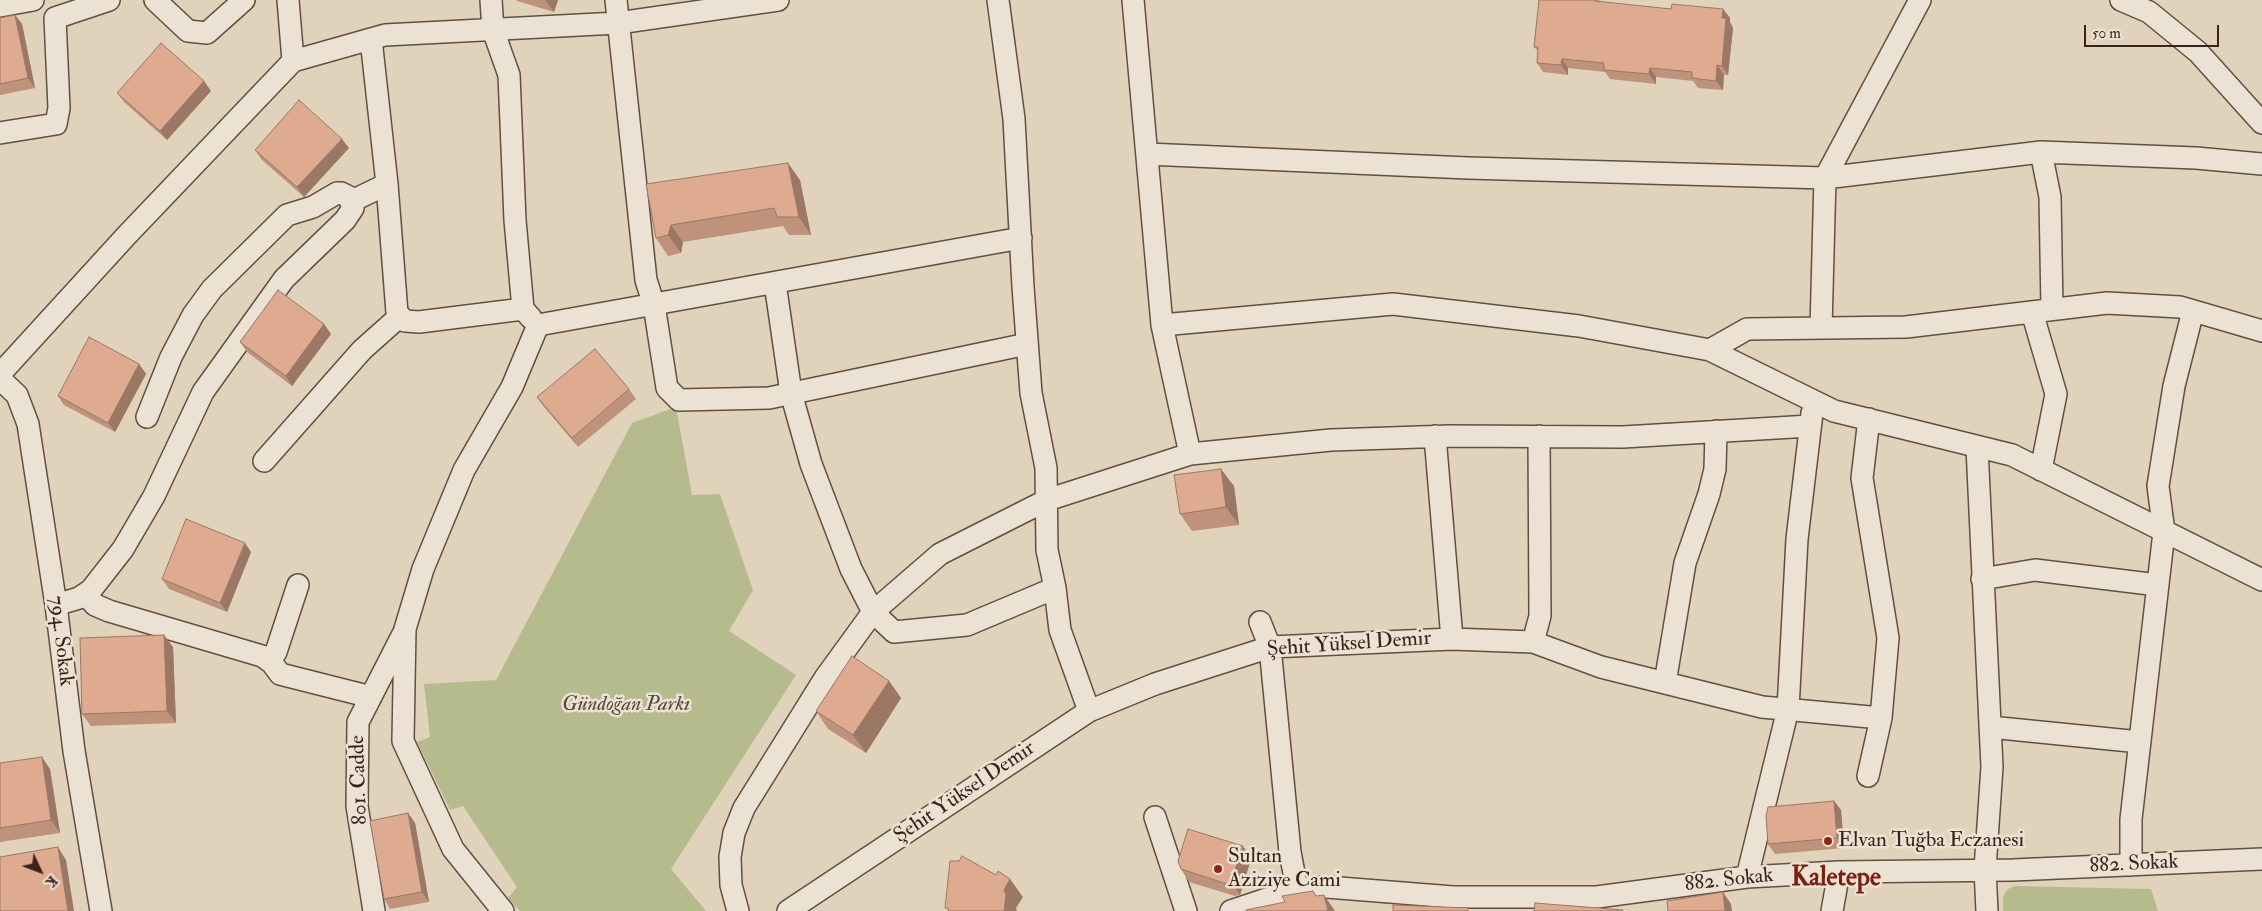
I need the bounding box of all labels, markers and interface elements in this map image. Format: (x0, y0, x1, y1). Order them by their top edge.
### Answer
scale bar (2087, 15, 2222, 47)
text: 50 m (2092, 24, 2121, 43)
street label: 794. Sokak (42, 594, 78, 688)
street label: Şehit Yüksel Demir (1266, 627, 1432, 663)
park label: Gündoğan Parkı (562, 692, 690, 718)
street label: 801. Cadde (346, 735, 374, 825)
street label: Şehit Yüksel Demir (890, 737, 1040, 849)
place label: Elvan Tuğba Eczanesi (1838, 828, 2024, 854)
marker: Elvan Tuğba Eczanesi (1822, 835, 1834, 847)
place label: Sultan Aziziye Cami (1228, 844, 1341, 894)
north arrow (15, 846, 65, 896)
street label: 882. Sokak (2089, 850, 2179, 880)
marker: Sultan Aziziye Cami (1212, 863, 1224, 875)
district label: Kaletepe (1791, 863, 1881, 895)
street label: 882. Sokak (1683, 864, 1775, 898)
text: K (42, 872, 61, 891)

